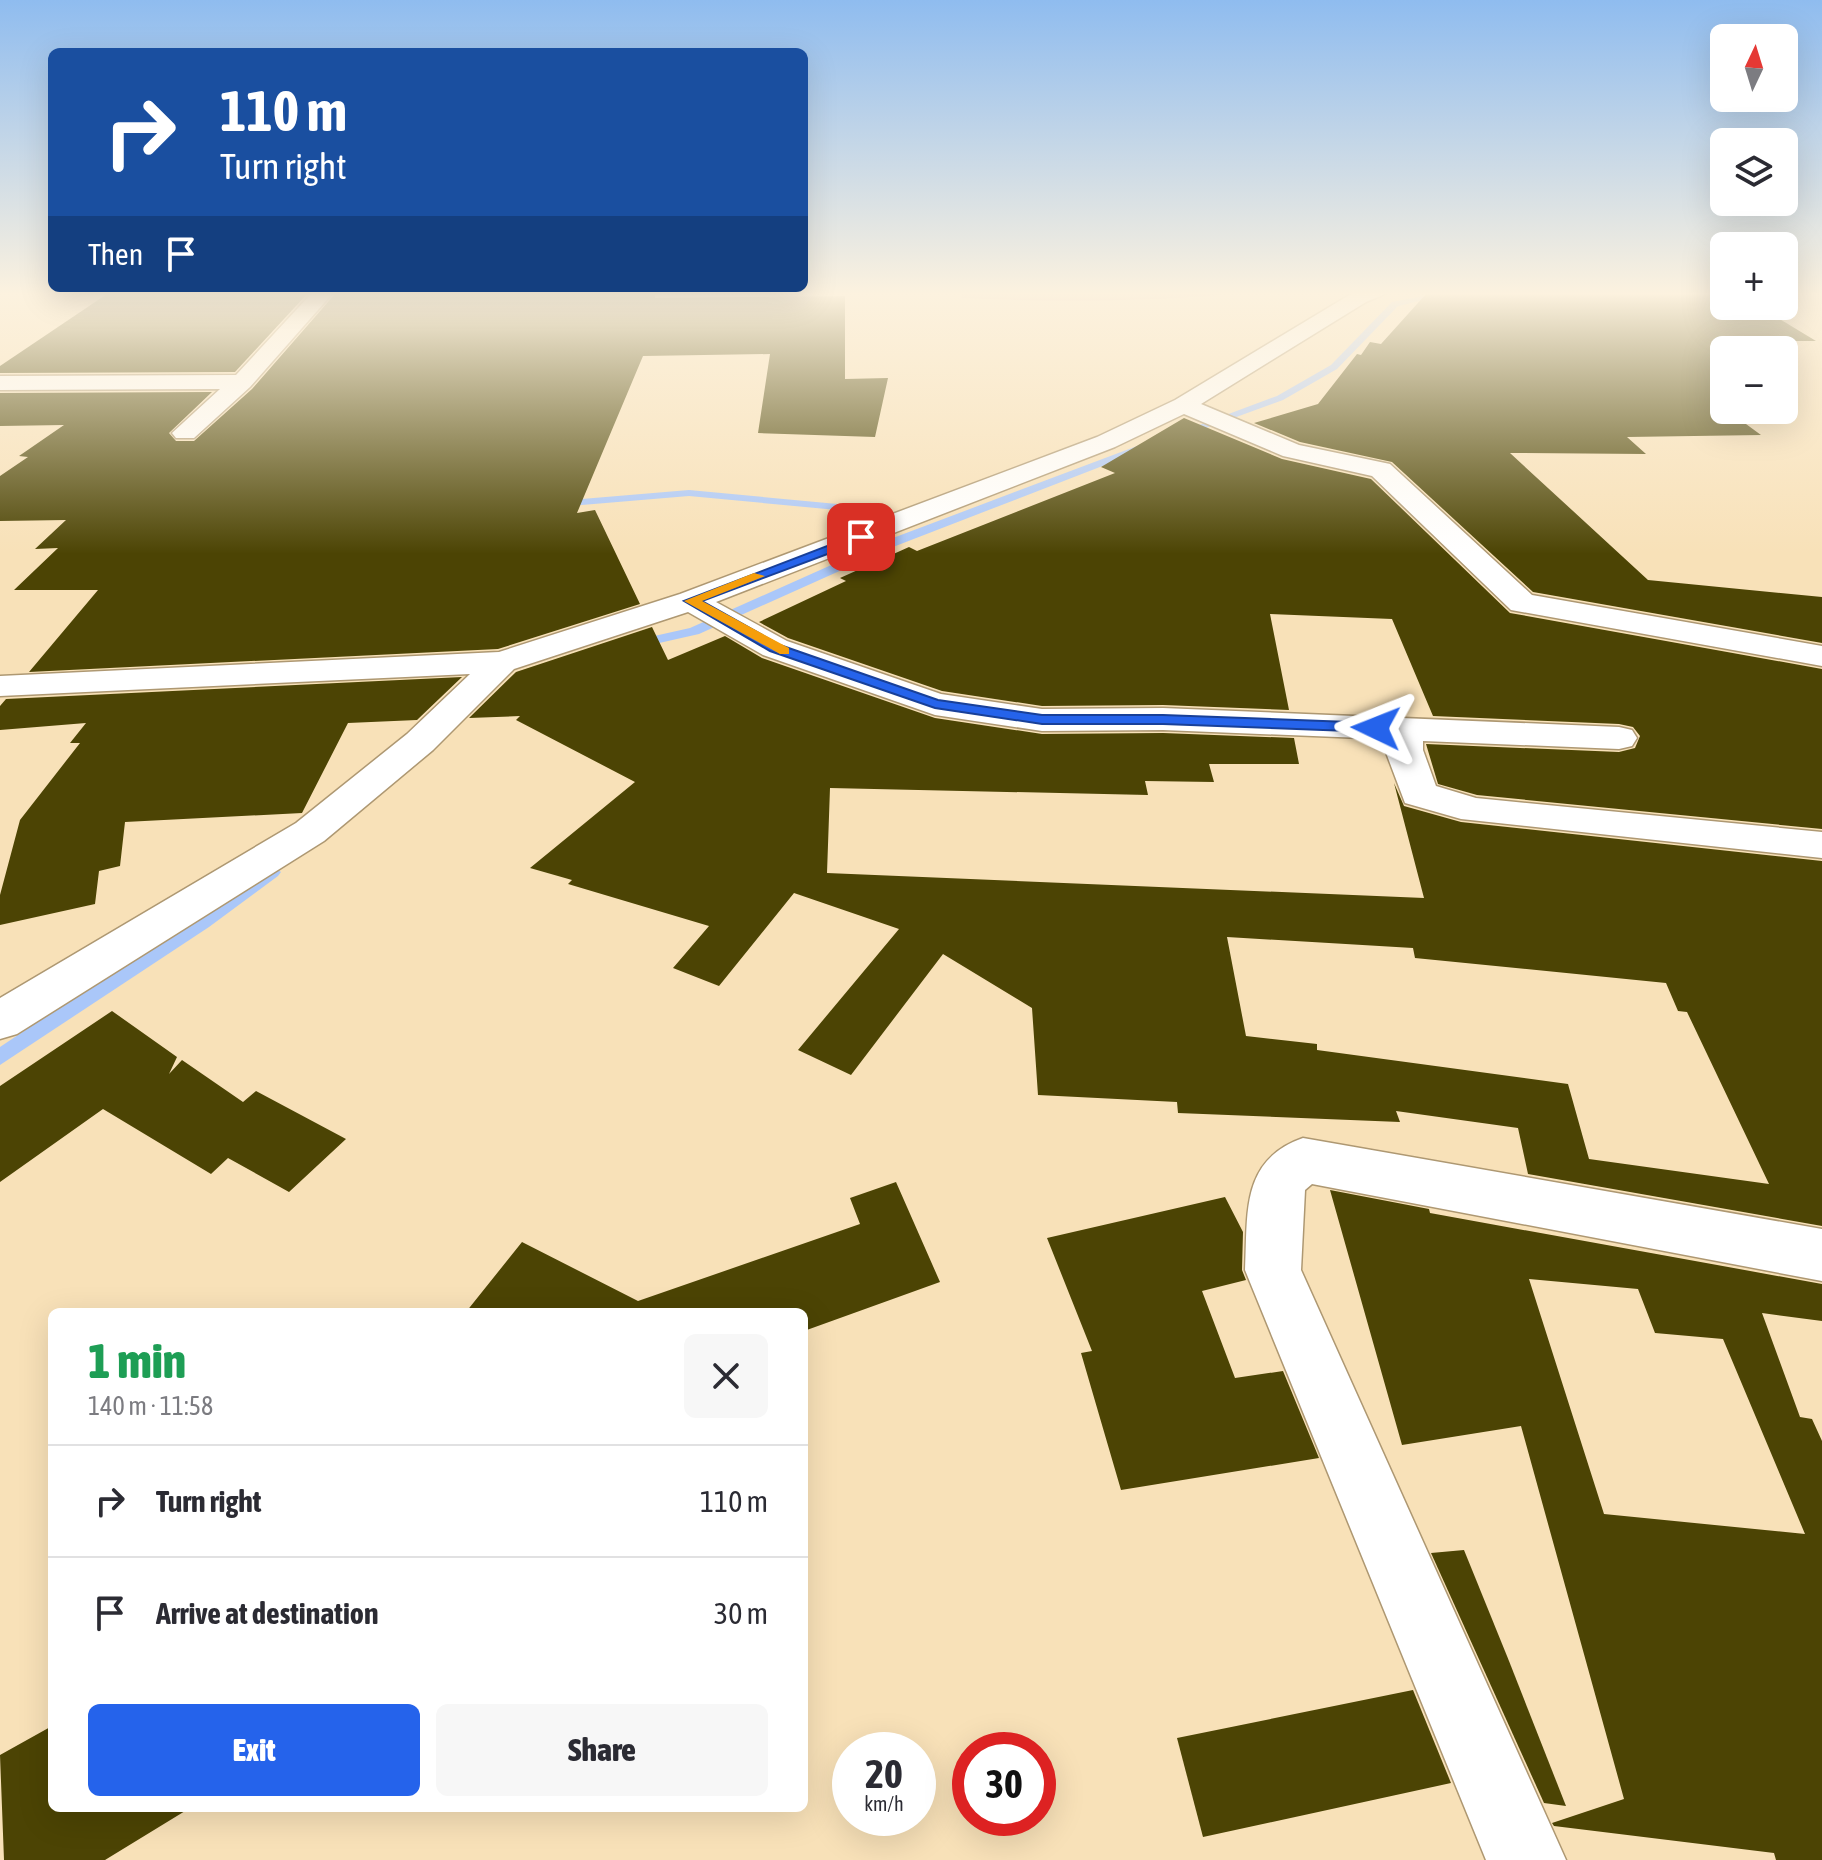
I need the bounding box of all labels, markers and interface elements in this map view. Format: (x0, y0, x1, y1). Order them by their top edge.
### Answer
north arrow (1710, 24, 1798, 112)
map controls (1710, 24, 1798, 424)
text: 110 m (220, 79, 347, 143)
icon: right (88, 80, 192, 184)
button: layers (1710, 128, 1798, 216)
text: Turn right (220, 145, 347, 187)
icon: arrive (159, 232, 203, 276)
button: + (1710, 232, 1798, 320)
text: Then (88, 237, 143, 271)
button: − (1710, 336, 1798, 424)
pin (827, 503, 895, 571)
icon: arrive (839, 515, 883, 559)
position arrow (1334, 686, 1418, 770)
text: 1 min (88, 1333, 186, 1388)
button: close (684, 1334, 768, 1418)
text: 140 m · 11:58 (88, 1391, 213, 1421)
icon: right (88, 1479, 132, 1523)
text: Turn right (156, 1484, 262, 1518)
text: 110 m (700, 1484, 768, 1518)
icon: arrive (88, 1591, 132, 1635)
text: Arrive at destination (156, 1596, 378, 1630)
text: 30 m (714, 1596, 768, 1630)
button: Exit (88, 1704, 420, 1796)
button: Share (436, 1704, 768, 1796)
speed limit sign: 30 (952, 1732, 1056, 1836)
text: 20 (865, 1751, 903, 1796)
text: km/h (864, 1792, 904, 1815)

